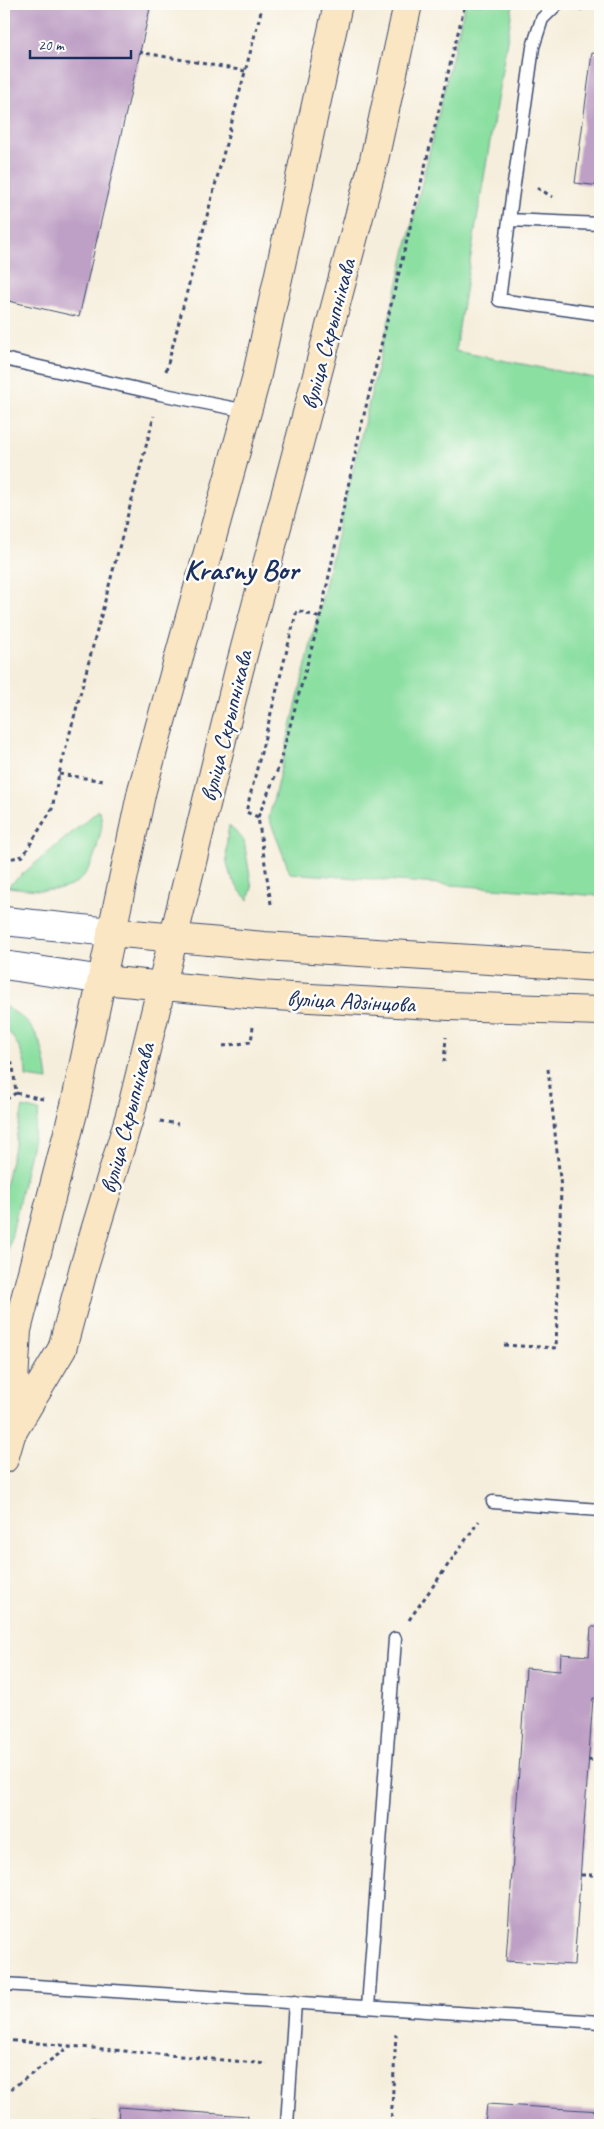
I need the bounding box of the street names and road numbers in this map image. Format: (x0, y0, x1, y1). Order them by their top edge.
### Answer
street label: вуліца Скрыпнікава (294, 254, 363, 413)
street label: вуліца Скрыпнікава (193, 646, 260, 805)
street label: вуліца Адзінцова (286, 983, 417, 1019)
street label: вуліца Скрыпнікава (93, 1038, 162, 1197)

